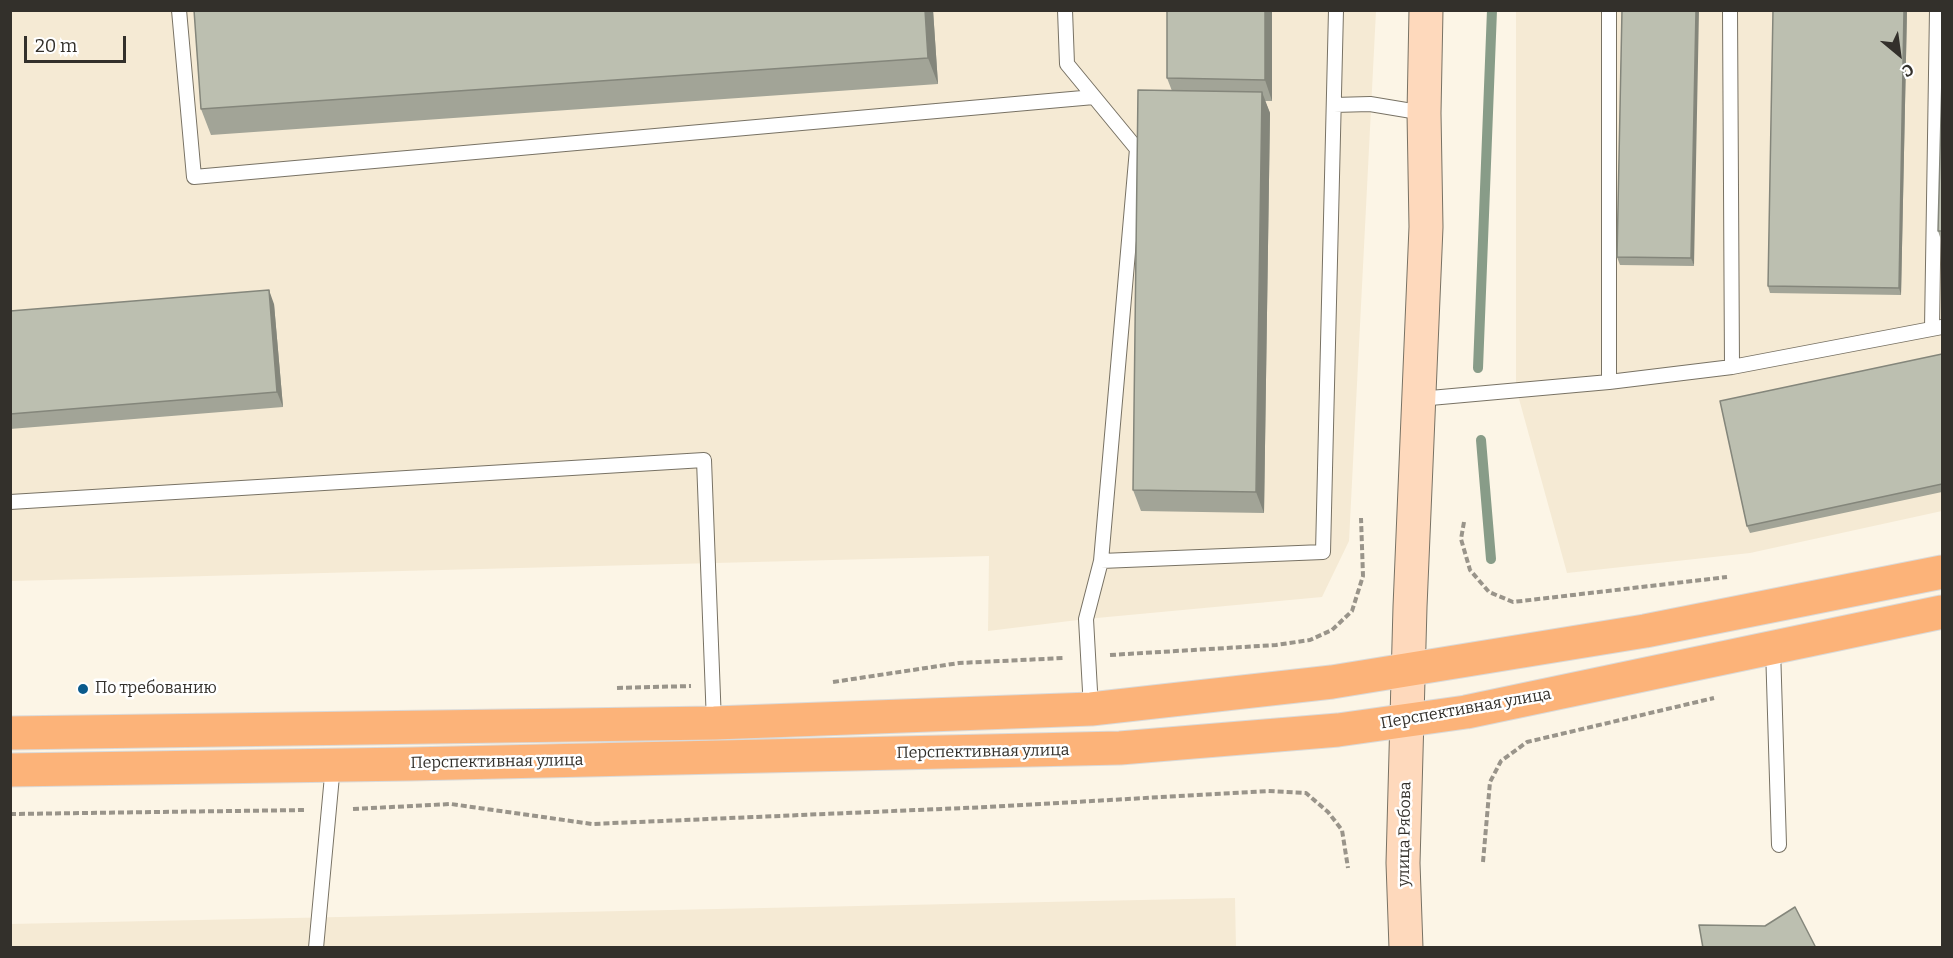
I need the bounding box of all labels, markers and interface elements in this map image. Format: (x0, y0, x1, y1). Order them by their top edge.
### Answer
scale bar (27, 24, 129, 62)
north arrow (1869, 24, 1929, 84)
text: 20 m (35, 35, 77, 57)
text: С (1899, 59, 1917, 81)
place label: По требованию (95, 679, 217, 699)
marker: По требованию (76, 682, 90, 696)
street label: Перспективная улица (1379, 685, 1553, 733)
street label: Перспективная улица (896, 741, 1070, 763)
street label: Перспективная улица (410, 751, 584, 773)
street label: улица Рябова (1394, 781, 1416, 887)

